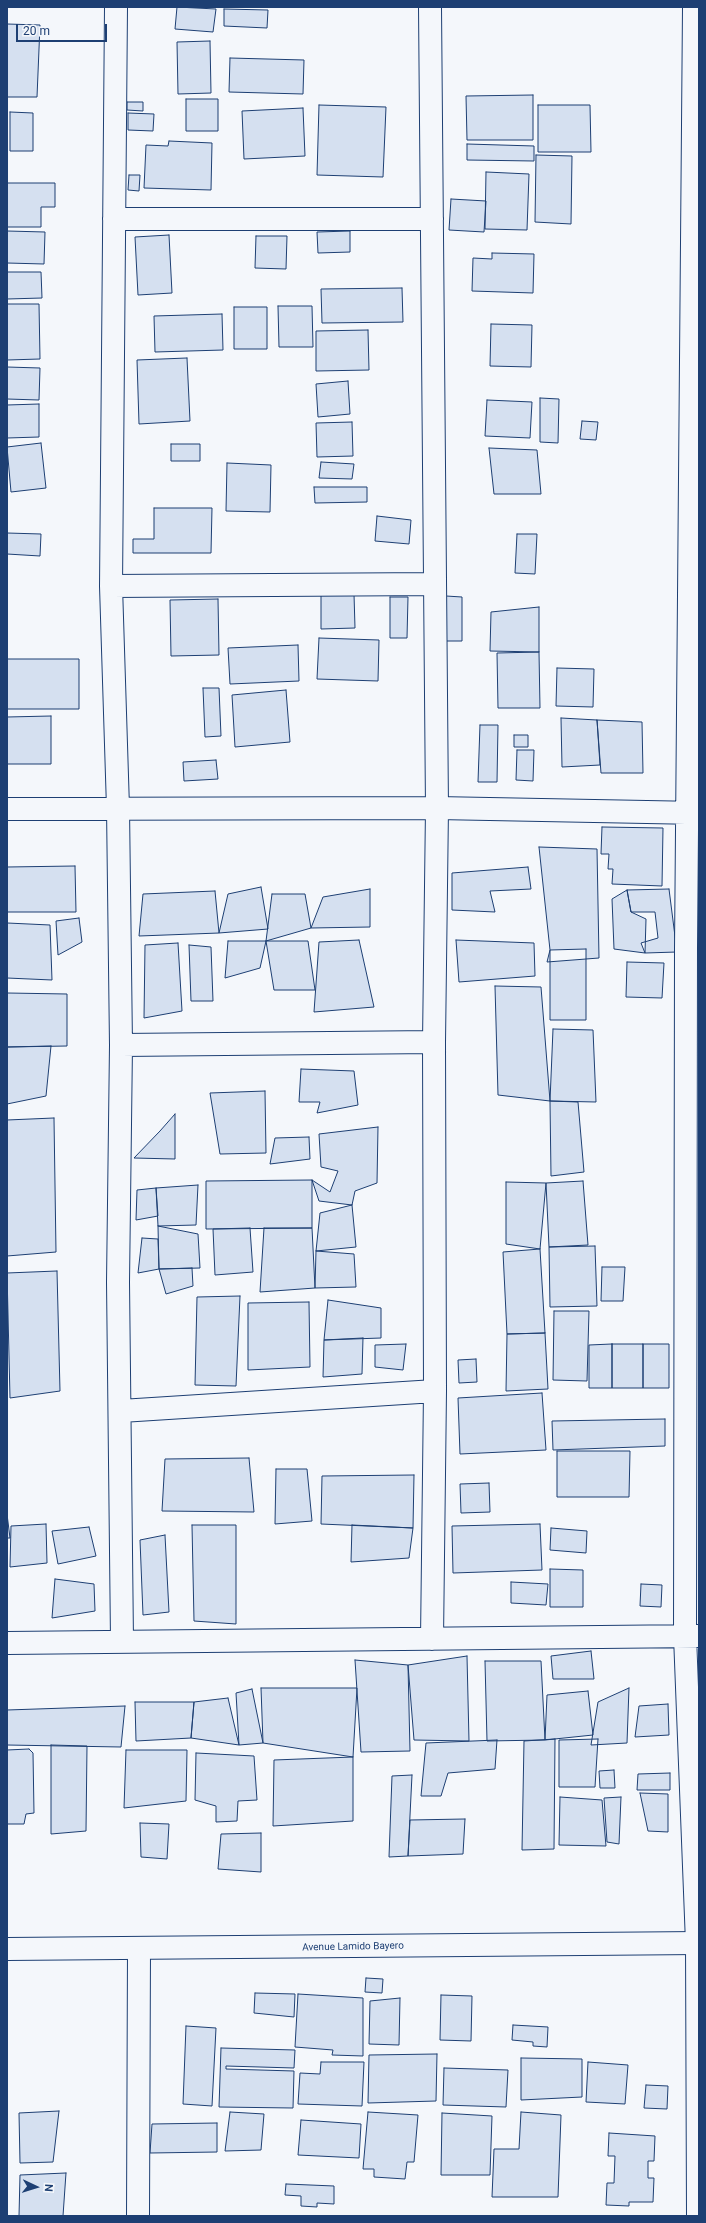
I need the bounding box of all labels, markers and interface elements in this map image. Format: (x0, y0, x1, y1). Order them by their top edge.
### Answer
scale bar (18, 16, 109, 42)
text: 20 m (23, 24, 50, 38)
street label: Avenue Lamido Bayero (302, 1940, 404, 1954)
north arrow (16, 2167, 56, 2207)
text: N (42, 2184, 55, 2192)

